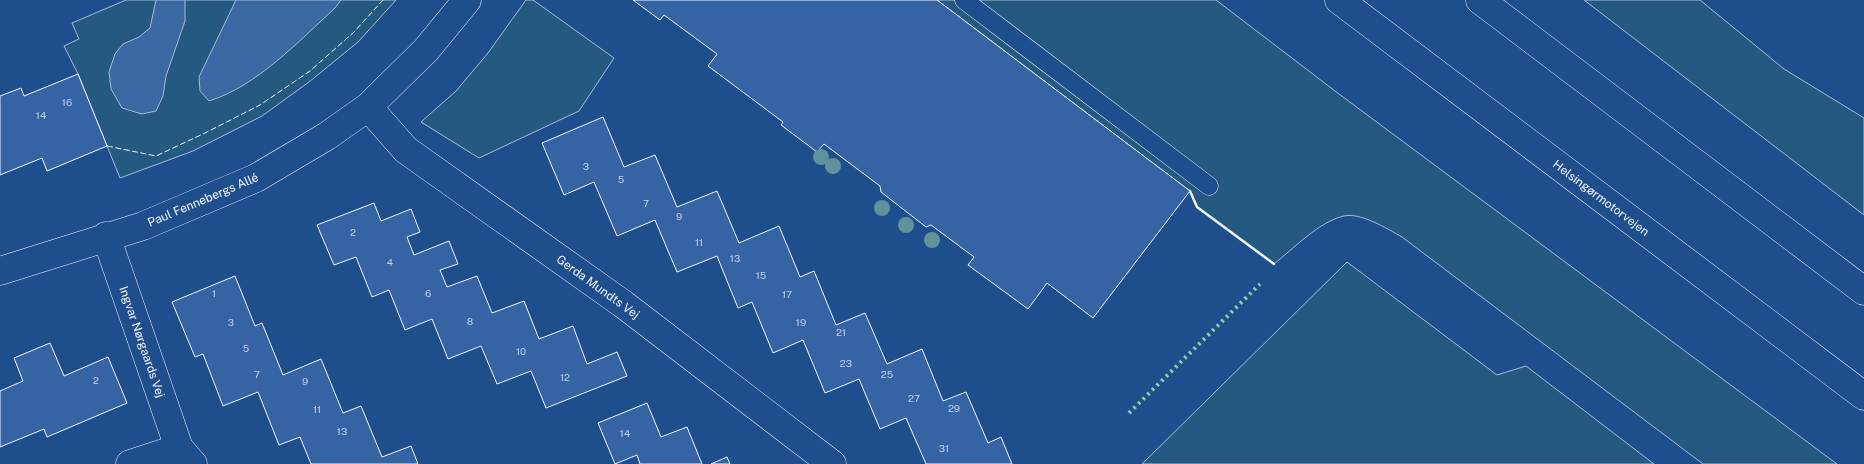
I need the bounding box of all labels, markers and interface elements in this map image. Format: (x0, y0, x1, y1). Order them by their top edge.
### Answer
house number: 16 (62, 96, 72, 108)
house number: 14 (36, 109, 46, 121)
street label: Helsingørmotorvejen (1550, 157, 1652, 239)
house number: 3 (583, 160, 589, 172)
street label: Paul Fennebergs Allé (146, 170, 261, 230)
house number: 5 (618, 173, 624, 185)
house number: 7 (643, 197, 649, 209)
house number: 9 (676, 210, 682, 222)
house number: 2 (350, 226, 356, 238)
house number: 11 (695, 236, 703, 248)
street label: Gerda Mundts Vej (554, 252, 642, 322)
house number: 13 (730, 252, 740, 264)
house number: 4 (387, 256, 393, 268)
house number: 15 (756, 269, 766, 281)
street label: Ingvar Nørgaards Vej (116, 284, 168, 400)
house number: 1 (212, 287, 216, 299)
house number: 6 (425, 287, 431, 299)
house number: 17 (782, 288, 792, 300)
house number: 8 (467, 315, 473, 327)
house number: 3 (228, 316, 234, 328)
house number: 19 (796, 316, 806, 328)
house number: 21 (836, 326, 846, 338)
house number: 5 (243, 342, 249, 354)
house number: 10 (516, 345, 526, 357)
house number: 23 (840, 357, 852, 369)
house number: 7 (254, 368, 260, 380)
house number: 25 (881, 368, 893, 380)
house number: 12 (560, 371, 570, 383)
house number: 2 (93, 374, 99, 386)
house number: 9 (302, 375, 308, 387)
house number: 27 (908, 392, 920, 404)
house number: 29 (948, 402, 960, 414)
house number: 11 (313, 403, 321, 415)
house number: 13 (337, 425, 347, 437)
house number: 14 (620, 427, 630, 439)
house number: 31 (939, 442, 949, 454)

